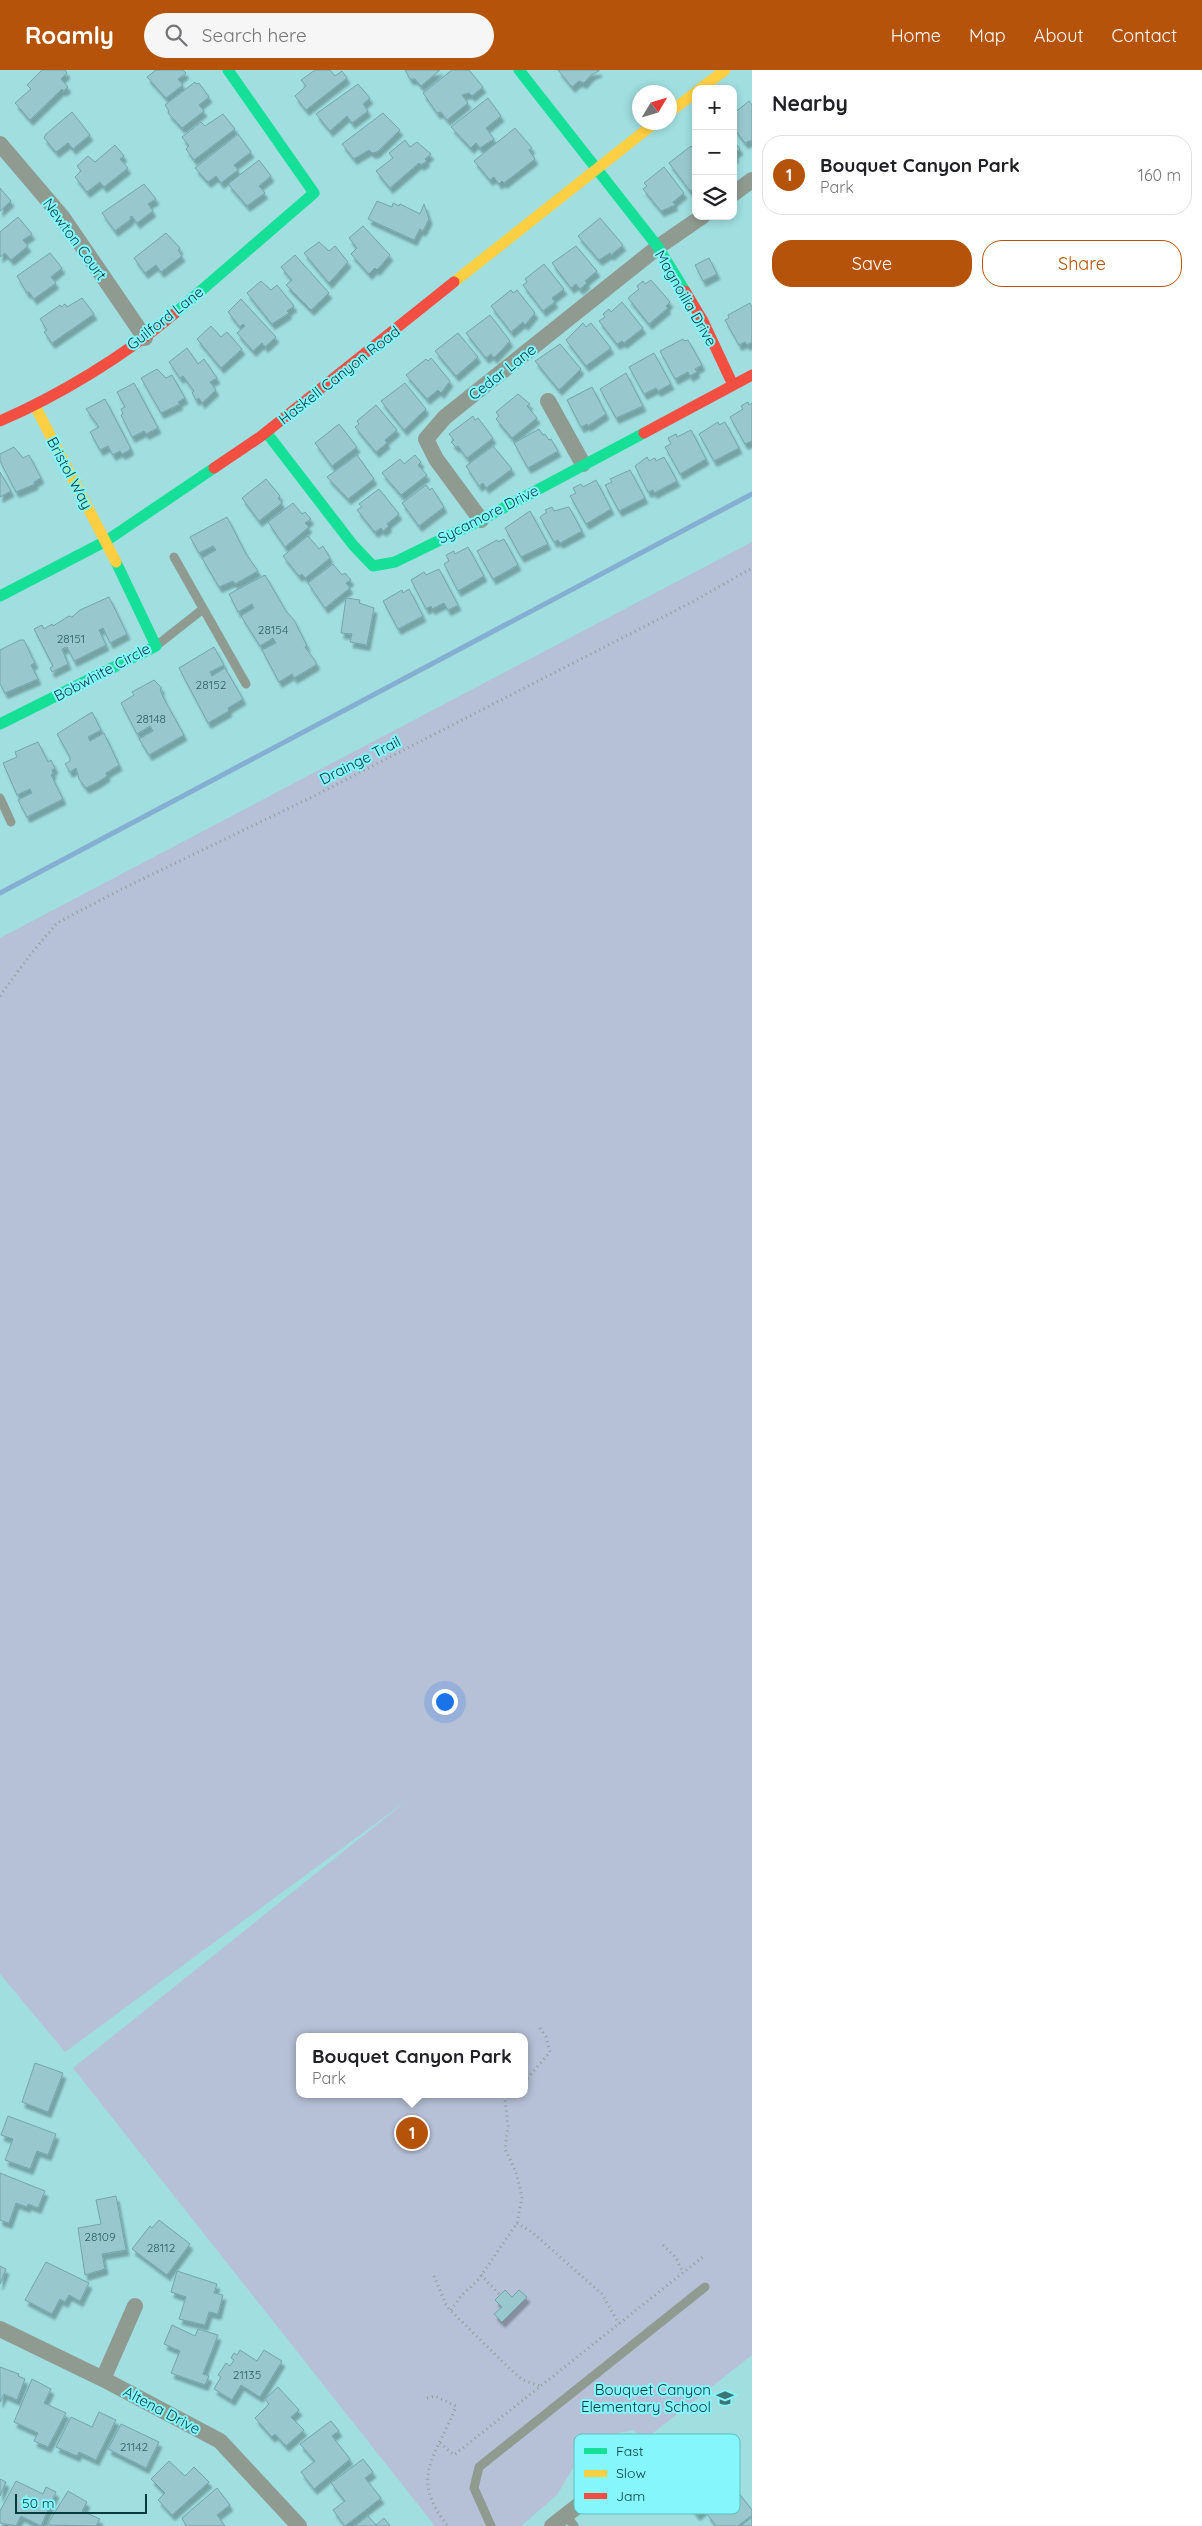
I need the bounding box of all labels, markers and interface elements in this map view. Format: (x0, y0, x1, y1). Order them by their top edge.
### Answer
search box (144, 13, 494, 58)
text: Roamly (25, 20, 114, 50)
icon: search (162, 21, 190, 49)
text: Search here (202, 23, 307, 47)
text: Home (891, 24, 941, 47)
text: Map (969, 24, 1006, 47)
text: About (1034, 24, 1084, 47)
text: Contact (1112, 24, 1177, 47)
north arrow (632, 85, 677, 130)
map controls (692, 85, 737, 220)
button: + (692, 85, 737, 130)
text: Nearby (772, 90, 848, 116)
button: − (692, 130, 737, 175)
text: Bouquet Canyon Park (820, 153, 1020, 177)
text: 1 (786, 165, 792, 185)
text: 160 m (1138, 165, 1181, 185)
button: layers (692, 175, 737, 220)
text: Park (820, 177, 854, 197)
street label: Newton Court (39, 194, 111, 284)
button: Save (772, 240, 972, 287)
button: Share (982, 240, 1182, 287)
street label: Magnoilia Drive (651, 247, 721, 349)
street label: Guilford Lane (123, 282, 207, 354)
street label: Haskell Canyon Road (274, 322, 404, 428)
street label: Cedar Lane (464, 340, 540, 404)
street label: Bristol Way (43, 433, 97, 513)
street label: Sycamore Drive (434, 480, 542, 548)
house number: 28154 (258, 622, 288, 637)
house number: 28151 (57, 631, 85, 646)
street label: Bobwhite Circle (51, 639, 153, 705)
house number: 28152 (196, 677, 227, 692)
house number: 28148 (136, 711, 166, 726)
street label: Drainge Trail (316, 731, 404, 789)
your location (432, 1689, 458, 1715)
popup (296, 2033, 528, 2098)
text: Bouquet Canyon Park (312, 2044, 512, 2068)
text: Park (312, 2068, 346, 2088)
pin: 1 (396, 2114, 428, 2152)
house number: 28109 (84, 2229, 116, 2244)
house number: 28112 (147, 2240, 176, 2255)
house number: 21135 (233, 2367, 261, 2382)
place label: Bouquet Canyon Elementary School (581, 2380, 711, 2416)
street label: Altena Drive (120, 2382, 204, 2438)
school or university icon: Bouquet Canyon Elementary School (715, 2388, 735, 2408)
legend (574, 2434, 740, 2514)
house number: 21142 (120, 2439, 149, 2454)
text: Fast (616, 2442, 644, 2460)
text: Slow (616, 2464, 646, 2482)
text: Jam (616, 2487, 645, 2505)
scale bar (15, 2491, 148, 2514)
text: 50 m (22, 2494, 55, 2512)

